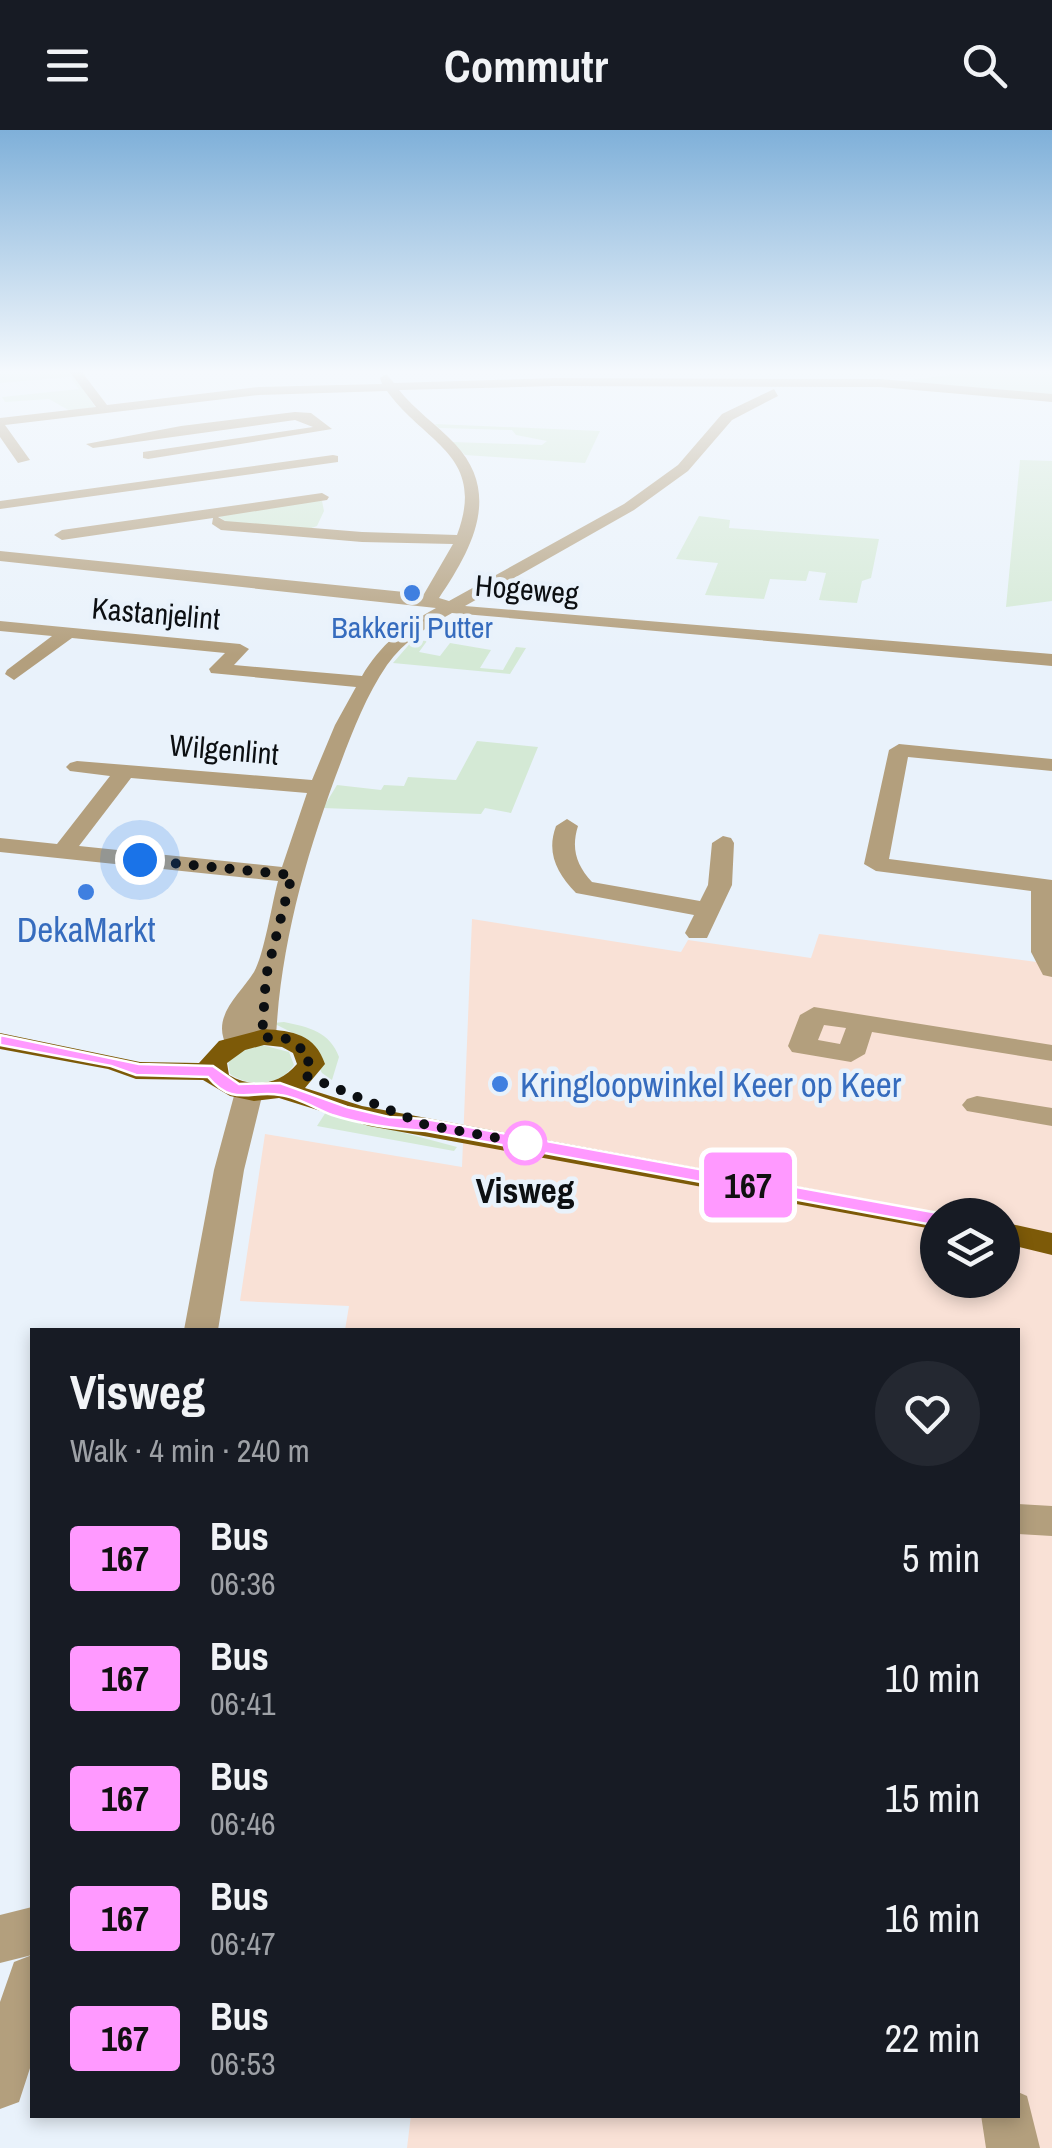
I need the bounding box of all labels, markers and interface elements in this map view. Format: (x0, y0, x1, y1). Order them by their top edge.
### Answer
text: Commutr (444, 35, 608, 96)
icon: menu (40, 38, 95, 93)
icon: search (957, 38, 1012, 93)
street label: Hogeweg (473, 565, 581, 613)
marker: Bakkerij Putter (401, 582, 423, 604)
street label: Kastanjelint (90, 587, 222, 639)
place label: Bakkerij Putter (331, 607, 493, 647)
street label: Wilgenlint (168, 724, 280, 774)
your location (115, 835, 165, 885)
marker: DekaMarkt (75, 881, 97, 903)
place label: DekaMarkt (17, 906, 155, 953)
place label: Kringloopwinkel Keer op Keer (520, 1061, 902, 1108)
marker: Kringloopwinkel Keer op Keer (489, 1073, 511, 1095)
marker: Visweg (504, 1122, 546, 1164)
line badge: 167 (690, 1152, 806, 1218)
text: 167 (724, 1162, 772, 1209)
place label: Visweg (476, 1167, 575, 1214)
map controls (920, 1198, 1020, 1298)
button: layers (920, 1198, 1020, 1298)
text: Visweg (70, 1359, 205, 1424)
button: heart (875, 1361, 980, 1466)
text: Walk · 4 min · 240 m (70, 1429, 310, 1472)
text: Bus (210, 1511, 269, 1562)
text: 5 min (902, 1533, 980, 1584)
text: 167 (101, 1535, 149, 1582)
text: 06:36 (210, 1562, 276, 1605)
text: Bus (210, 1631, 269, 1682)
text: 10 min (885, 1653, 980, 1704)
text: 167 (101, 1655, 149, 1702)
text: 06:41 (210, 1682, 276, 1725)
text: Bus (210, 1751, 269, 1802)
text: 15 min (885, 1773, 980, 1824)
text: 167 (101, 1775, 149, 1822)
text: 06:46 (210, 1802, 276, 1845)
text: Bus (210, 1871, 269, 1922)
text: 16 min (885, 1893, 980, 1944)
text: 167 (101, 1895, 149, 1942)
text: 06:47 (210, 1922, 276, 1965)
text: Bus (210, 1991, 269, 2042)
text: 22 min (885, 2013, 980, 2064)
text: 167 (101, 2015, 149, 2062)
text: 06:53 (210, 2042, 276, 2085)

